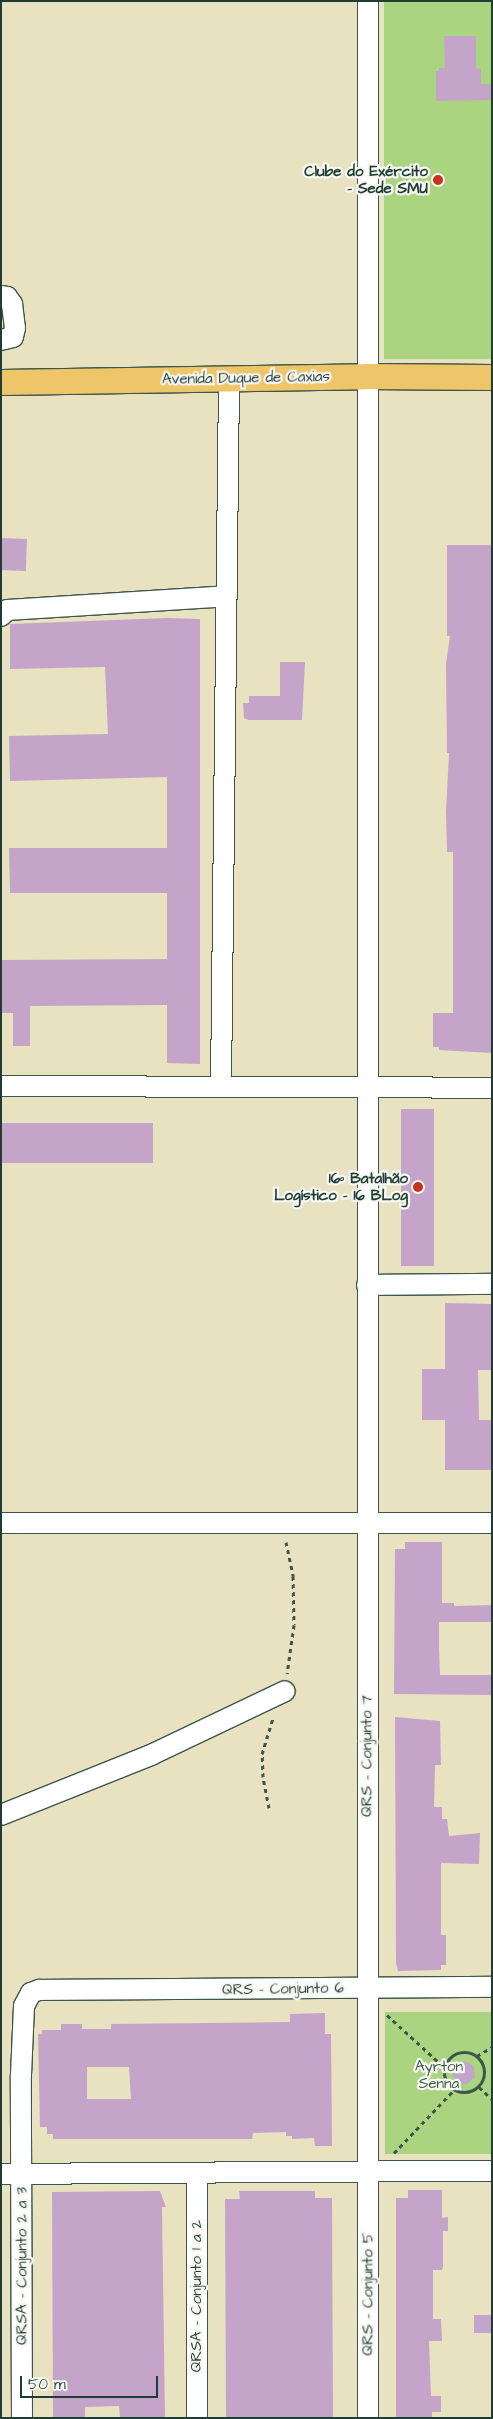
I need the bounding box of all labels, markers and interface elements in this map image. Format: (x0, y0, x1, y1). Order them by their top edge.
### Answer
place label: Clube do Exército - Sede SMU (304, 162, 428, 197)
marker: Clube do Exército - Sede SMU (432, 174, 444, 186)
street label: Avenida Duque de Caxias (162, 368, 330, 388)
place label: 16º Batalhão Logístico - 16 BLog (274, 1169, 408, 1204)
marker: 16º Batalhão Logístico - 16 BLog (412, 1181, 424, 1193)
street label: QRS - Conjunto 7 (358, 1695, 376, 1817)
street label: QRS - Conjunto 6 (222, 1979, 344, 1999)
park label: Ayrton Senna (415, 2057, 463, 2092)
street label: QRSA - Conjunto 2 a 3 (13, 2187, 31, 2345)
street label: QRSA - Conjunto 1 a 2 (188, 2220, 206, 2372)
street label: QRS - Conjunto 5 (359, 2232, 377, 2356)
scale bar (22, 2366, 160, 2398)
text: 50 m (28, 2374, 66, 2395)

